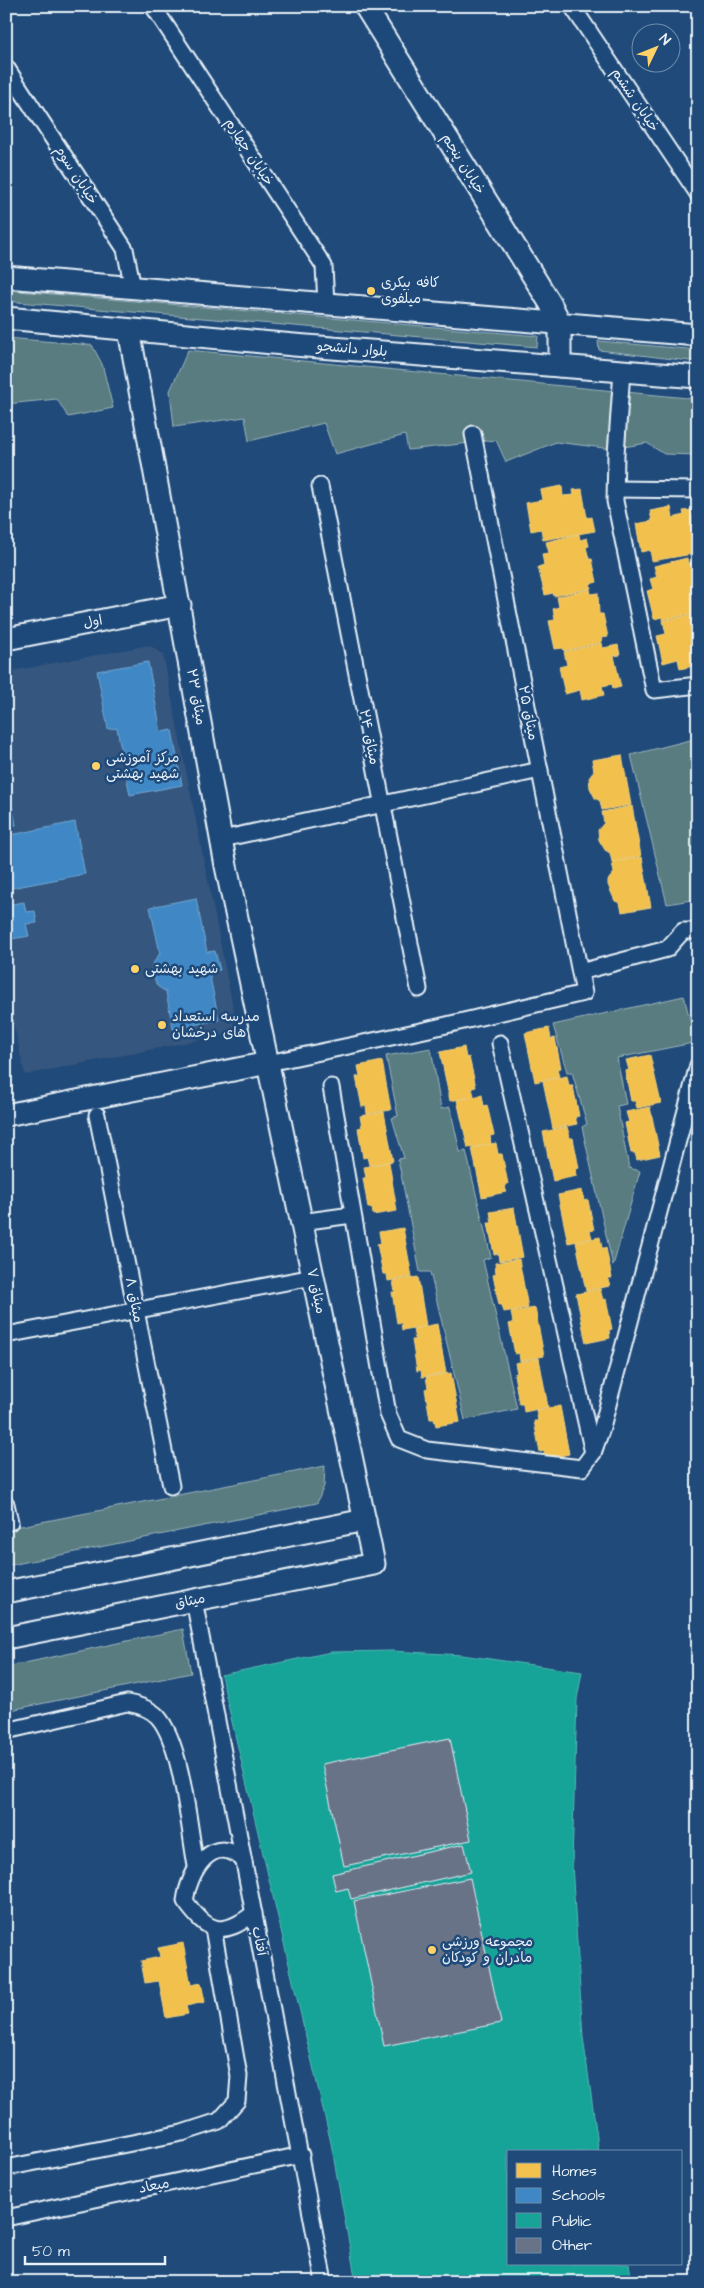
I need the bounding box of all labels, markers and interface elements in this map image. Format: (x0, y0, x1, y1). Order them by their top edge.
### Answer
north arrow (632, 22, 682, 72)
text: N (654, 30, 675, 50)
street label: خیابان ششم (606, 64, 664, 136)
street label: خیابان چهارم (220, 114, 278, 190)
street label: خیابان پنجم (436, 130, 490, 198)
street label: خیابان سوم (49, 142, 103, 209)
place label: کافه بیکری میلفوی (381, 273, 439, 309)
marker: کافه بیکری میلفوی (365, 285, 377, 297)
street label: بلوار دانشجو (315, 336, 388, 362)
street label: اول (82, 610, 104, 634)
street label: میثاق ۲۳ (181, 667, 211, 727)
street label: میثاق ۲۵ (513, 684, 543, 742)
street label: میثاق ۲۴ (354, 708, 384, 766)
place label: مرکز آموزشی شهید بهشتی (106, 748, 179, 784)
marker: مرکز آموزشی شهید بهشتی (90, 760, 102, 772)
place label: شهید بهشتی (145, 959, 218, 979)
marker: شهید بهشتی (129, 963, 141, 975)
place label: مدرسه استعداد های درخشان (172, 1007, 260, 1043)
marker: مدرسه استعداد های درخشان (156, 1019, 168, 1031)
street label: میثاق ۷ (301, 1266, 331, 1316)
street label: میثاق ۸ (120, 1276, 148, 1324)
street label: میثاق (173, 1588, 207, 1614)
street label: آفتاب (246, 1925, 272, 1958)
place label: مجموعه ورزشی مادران و کودکان (442, 1932, 533, 1968)
marker: مجموعه ورزشی مادران و کودکان (426, 1944, 438, 1956)
legend (507, 2150, 682, 2266)
text: Homes (552, 2161, 597, 2182)
street label: میعاد (137, 2173, 171, 2199)
text: Schools (552, 2185, 606, 2206)
text: Public (552, 2211, 592, 2232)
scale bar (25, 2233, 165, 2265)
text: Other (552, 2235, 592, 2256)
text: 50 m (32, 2241, 70, 2262)

